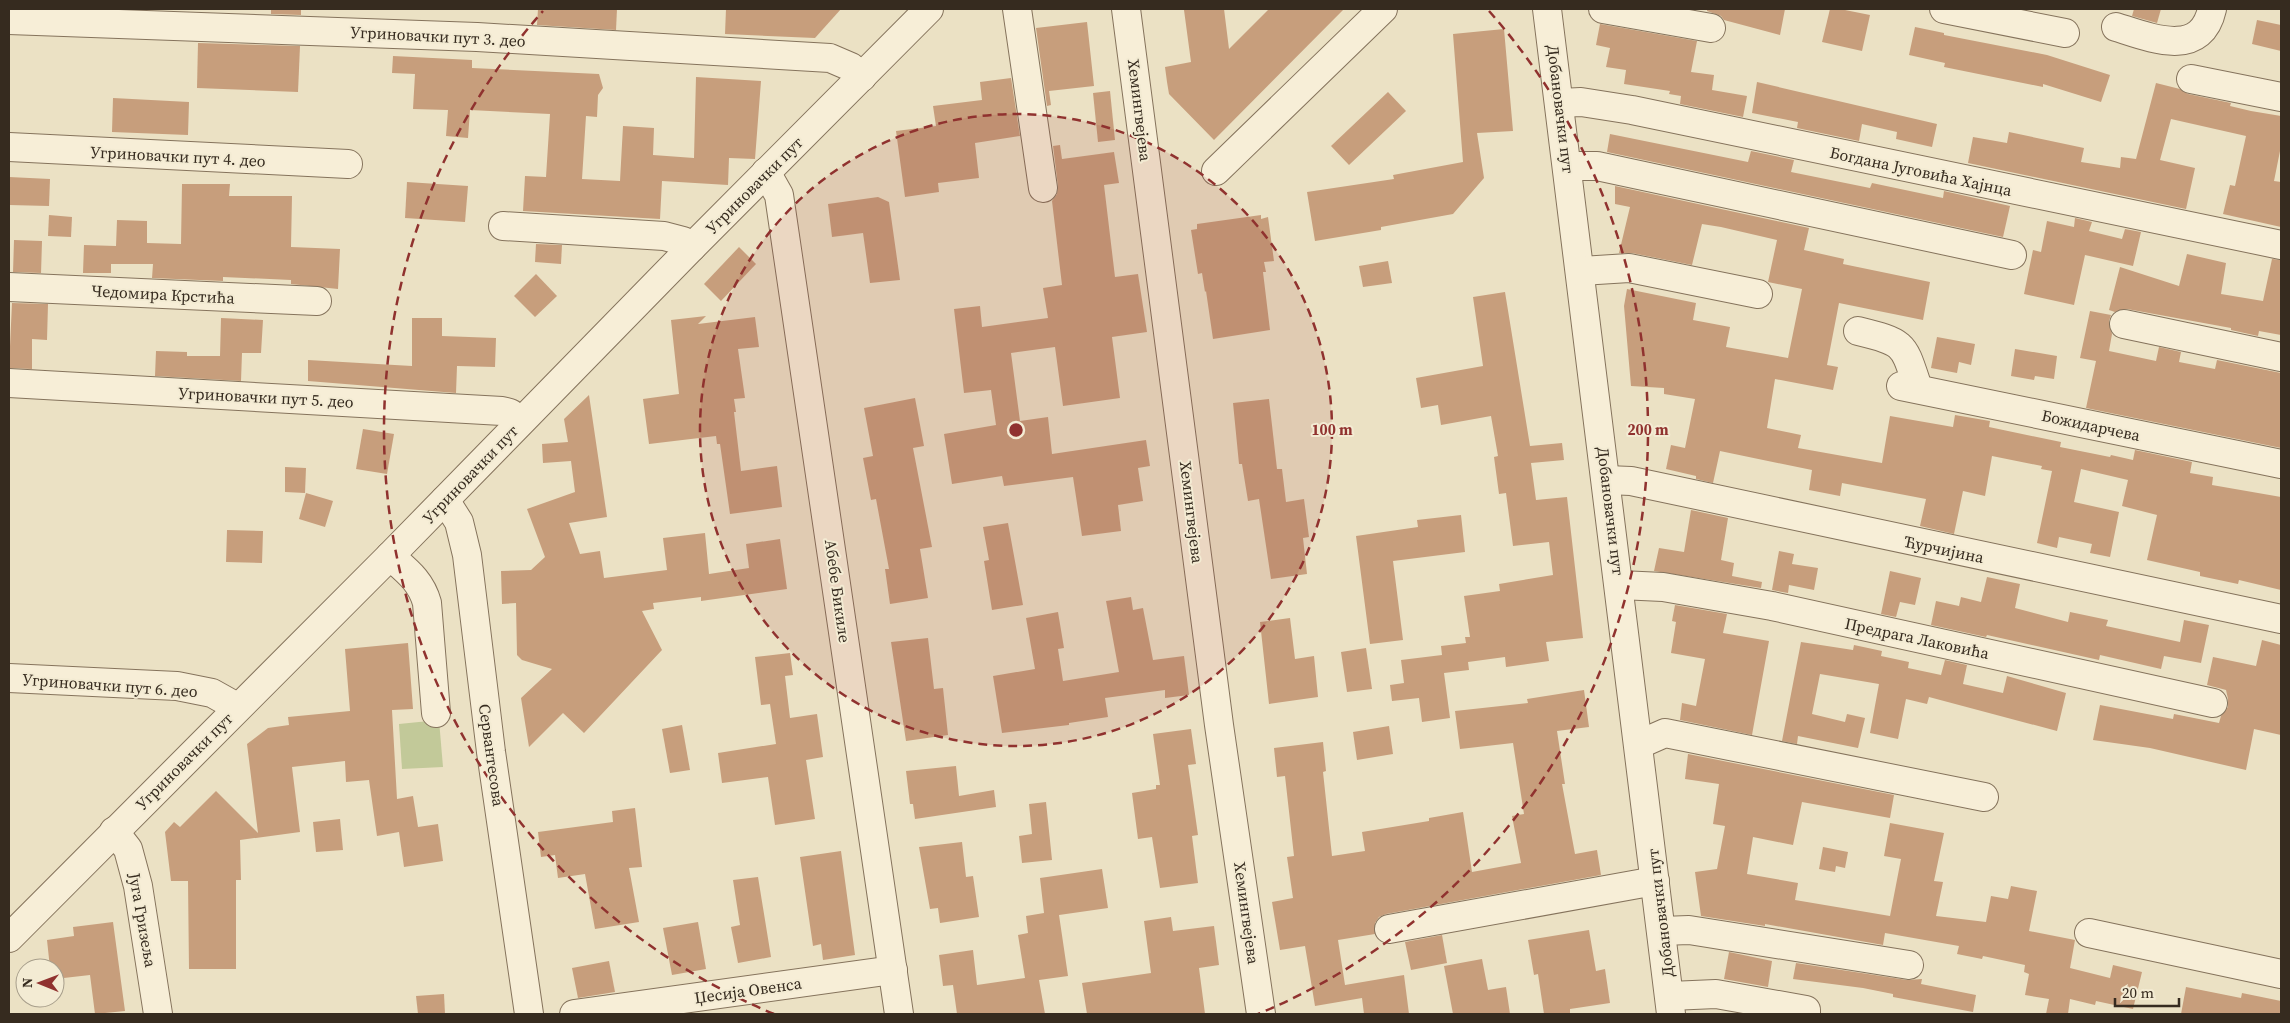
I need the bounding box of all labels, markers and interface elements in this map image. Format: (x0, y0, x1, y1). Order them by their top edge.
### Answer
street label: Угриновачки пут 3. део (350, 20, 526, 52)
street label: Добановачки пут (1542, 44, 1580, 175)
street label: Хемингвејева (1123, 58, 1157, 163)
street label: Угриновачки пут (700, 131, 808, 239)
street label: Угриновачки пут 4. део (90, 140, 266, 172)
street label: Богдана Југовића Хајнца (1828, 141, 2015, 201)
street label: Чедомира Крстића (91, 279, 236, 309)
street label: Угриновачки пут 5. део (178, 381, 354, 413)
street label: Божидарчева (2040, 404, 2143, 446)
street label: Угриновачки пут (417, 419, 523, 528)
text: 100 m (1311, 419, 1353, 440)
text: 200 m (1627, 419, 1669, 440)
centre of rings (1007, 421, 1025, 439)
street label: Добановачки пут (1592, 446, 1630, 577)
street label: Хемингвејева (1175, 460, 1209, 565)
street label: Ћурчијина (1902, 530, 1987, 568)
street label: Абебе Бикиле (820, 538, 856, 644)
street label: Предрага Лаковића (1843, 612, 1992, 664)
street label: Угриновачки пут 6. део (22, 668, 199, 702)
street label: Сервантесова (474, 702, 510, 809)
street label: Угриновачки пут (130, 707, 238, 815)
street label: Добановачки пут (1641, 847, 1679, 978)
street label: Хемингвејева (1229, 860, 1265, 966)
street label: Југа Гризеља (124, 870, 162, 970)
north arrow (15, 958, 65, 1008)
street label: Џесија Овенса (693, 971, 804, 1008)
scale bar (2115, 976, 2179, 1008)
text: N (17, 977, 37, 988)
text: 20 m (2122, 982, 2154, 1003)

